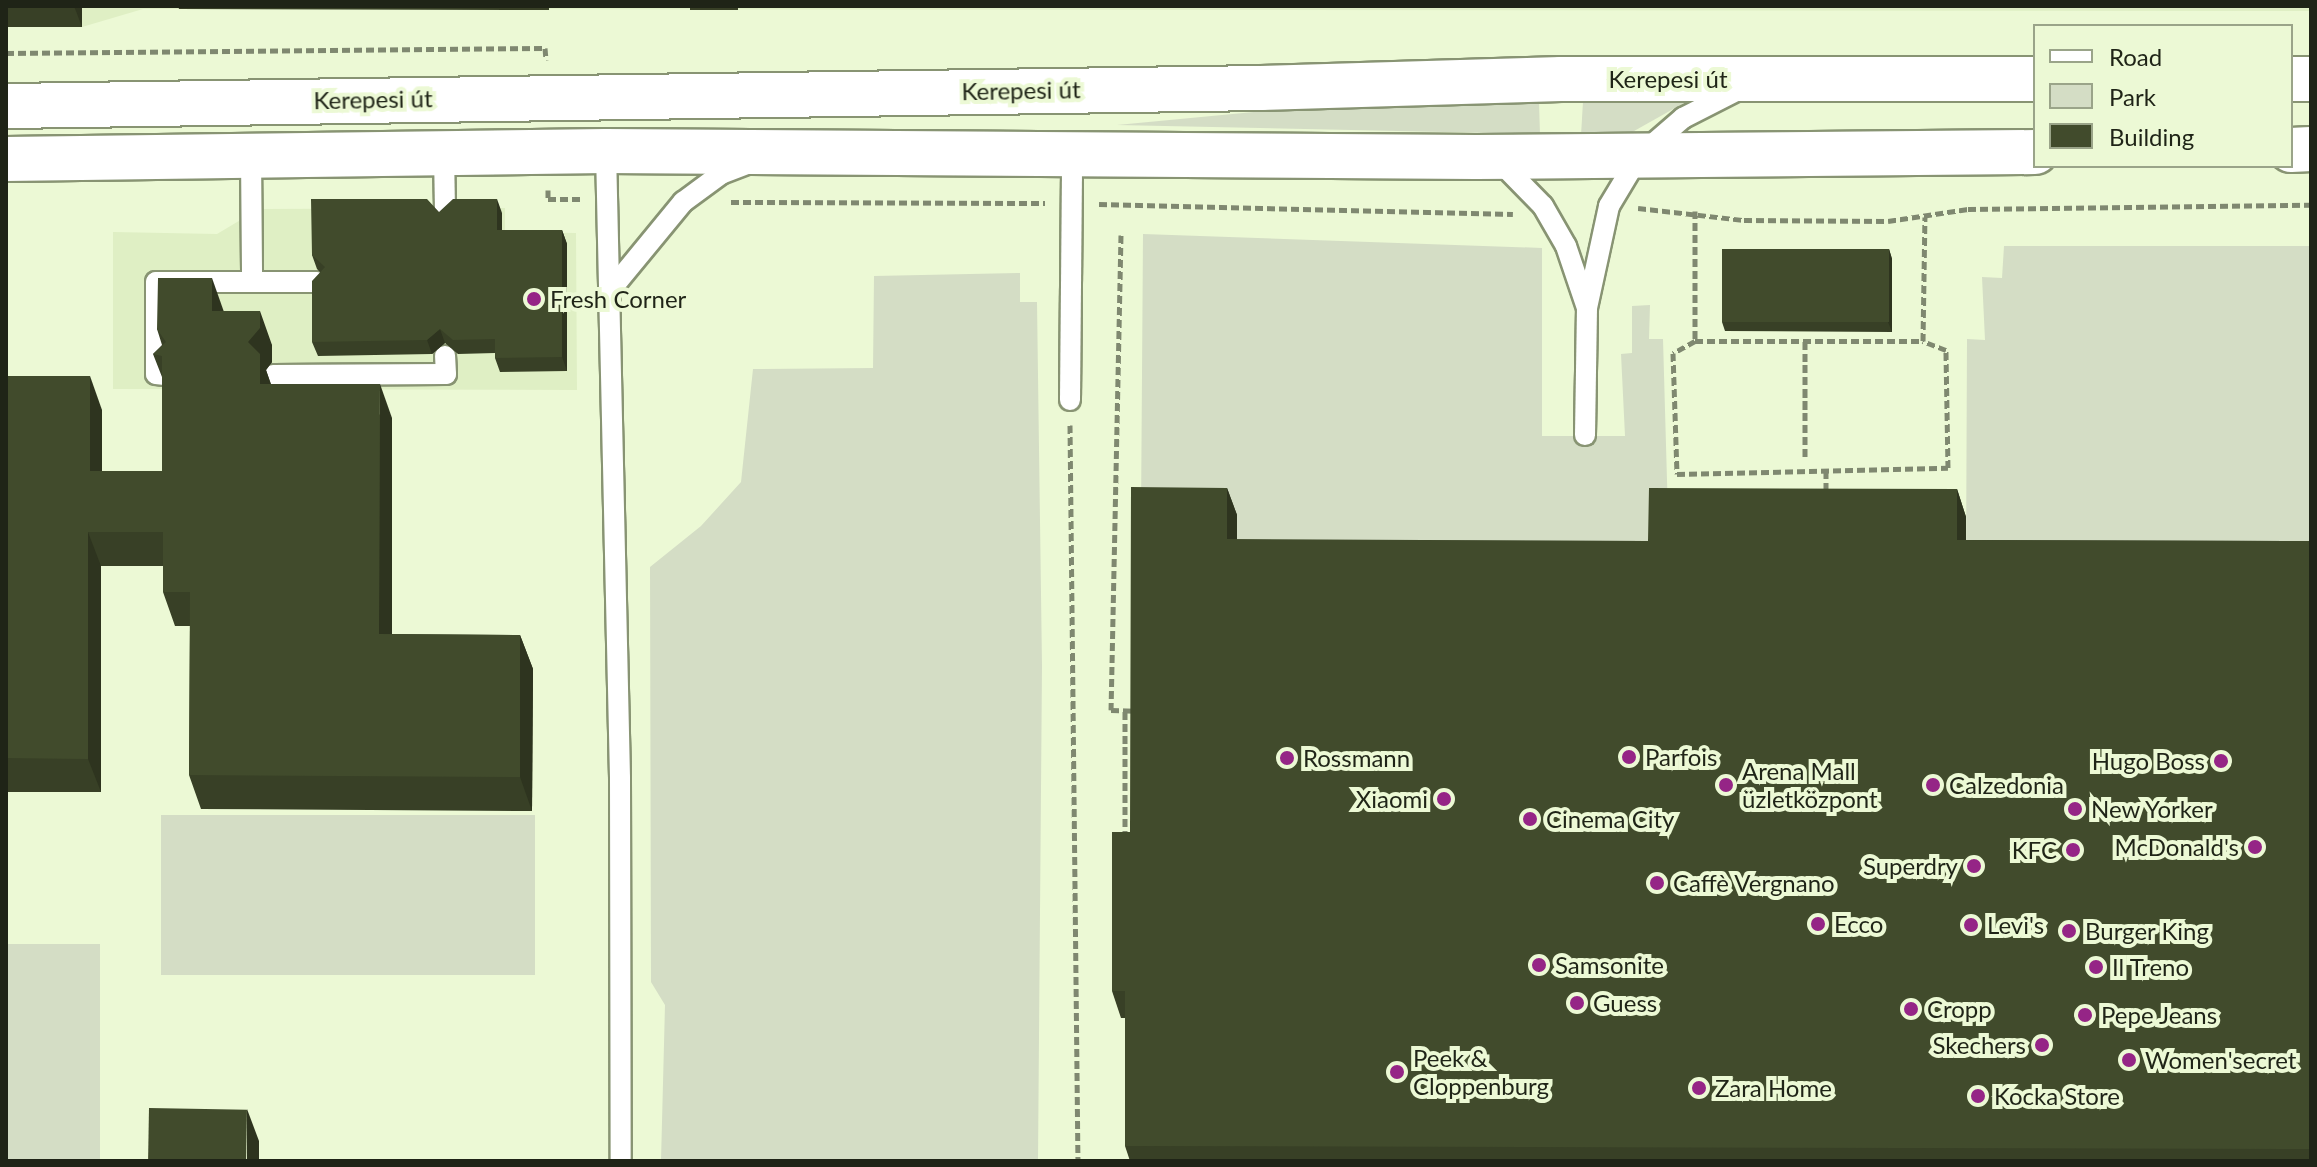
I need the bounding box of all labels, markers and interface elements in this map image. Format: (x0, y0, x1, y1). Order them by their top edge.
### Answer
legend (2033, 24, 2293, 168)
text: Road (2109, 42, 2162, 71)
street label: Kerepesi út (1609, 65, 1727, 93)
street label: Kerepesi út (961, 75, 1081, 105)
text: Park (2109, 82, 2156, 111)
street label: Kerepesi út (313, 84, 433, 114)
text: Building (2109, 122, 2194, 151)
place label: Fresh Corner (550, 285, 686, 313)
marker: Fresh Corner (525, 290, 543, 308)
place label: Parfois (1645, 743, 1717, 771)
place label: Rossmann (1303, 744, 1410, 772)
place label: Hugo Boss (2092, 747, 2205, 775)
marker: Parfois (1620, 748, 1638, 766)
marker: Rossmann (1278, 749, 1296, 767)
marker: Hugo Boss (2212, 752, 2230, 770)
place label: Arena Mall üzletközpont (1742, 757, 1878, 813)
place label: Calzedonia (1949, 771, 2064, 799)
marker: Arena Mall üzletközpont (1717, 776, 1735, 794)
marker: Calzedonia (1924, 776, 1942, 794)
place label: Xiaomi (1356, 785, 1428, 813)
marker: Xiaomi (1435, 790, 1453, 808)
place label: New Yorker (2091, 795, 2214, 823)
marker: New Yorker (2066, 800, 2084, 818)
place label: Cinema City (1546, 805, 1674, 833)
marker: Cinema City (1521, 810, 1539, 828)
place label: McDonald's (2115, 833, 2239, 861)
place label: KFC (2012, 836, 2057, 864)
marker: McDonald's (2246, 838, 2264, 856)
marker: KFC (2064, 841, 2082, 859)
place label: Superdry (1863, 852, 1958, 880)
marker: Superdry (1965, 857, 1983, 875)
place label: Caffè Vergnano (1673, 869, 1836, 897)
marker: Caffè Vergnano (1648, 874, 1666, 892)
place label: Ecco (1834, 910, 1883, 938)
place label: Levi's (1987, 911, 2044, 939)
marker: Ecco (1809, 915, 1827, 933)
marker: Levi's (1962, 916, 1980, 934)
place label: Burger King (2085, 917, 2209, 945)
marker: Burger King (2060, 922, 2078, 940)
place label: Samsonite (1555, 951, 1664, 979)
place label: Il Treno (2112, 953, 2190, 981)
marker: Samsonite (1530, 956, 1548, 974)
marker: Il Treno (2087, 958, 2105, 976)
place label: Guess (1593, 989, 1657, 1017)
marker: Guess (1568, 994, 1586, 1012)
place label: Cropp (1927, 995, 1992, 1023)
marker: Cropp (1902, 1000, 1920, 1018)
place label: Pepe Jeans (2101, 1001, 2218, 1029)
marker: Pepe Jeans (2076, 1006, 2094, 1024)
place label: Skechers (1932, 1031, 2026, 1059)
marker: Skechers (2033, 1036, 2051, 1054)
place label: Peek & Cloppenburg (1413, 1044, 1549, 1100)
place label: Women'secret (2145, 1046, 2296, 1074)
marker: Women'secret (2120, 1051, 2138, 1069)
marker: Peek & Cloppenburg (1388, 1063, 1406, 1081)
place label: Zara Home (1715, 1074, 1832, 1102)
marker: Zara Home (1690, 1079, 1708, 1097)
place label: Kocka Store (1994, 1082, 2120, 1110)
marker: Kocka Store (1969, 1087, 1987, 1105)

